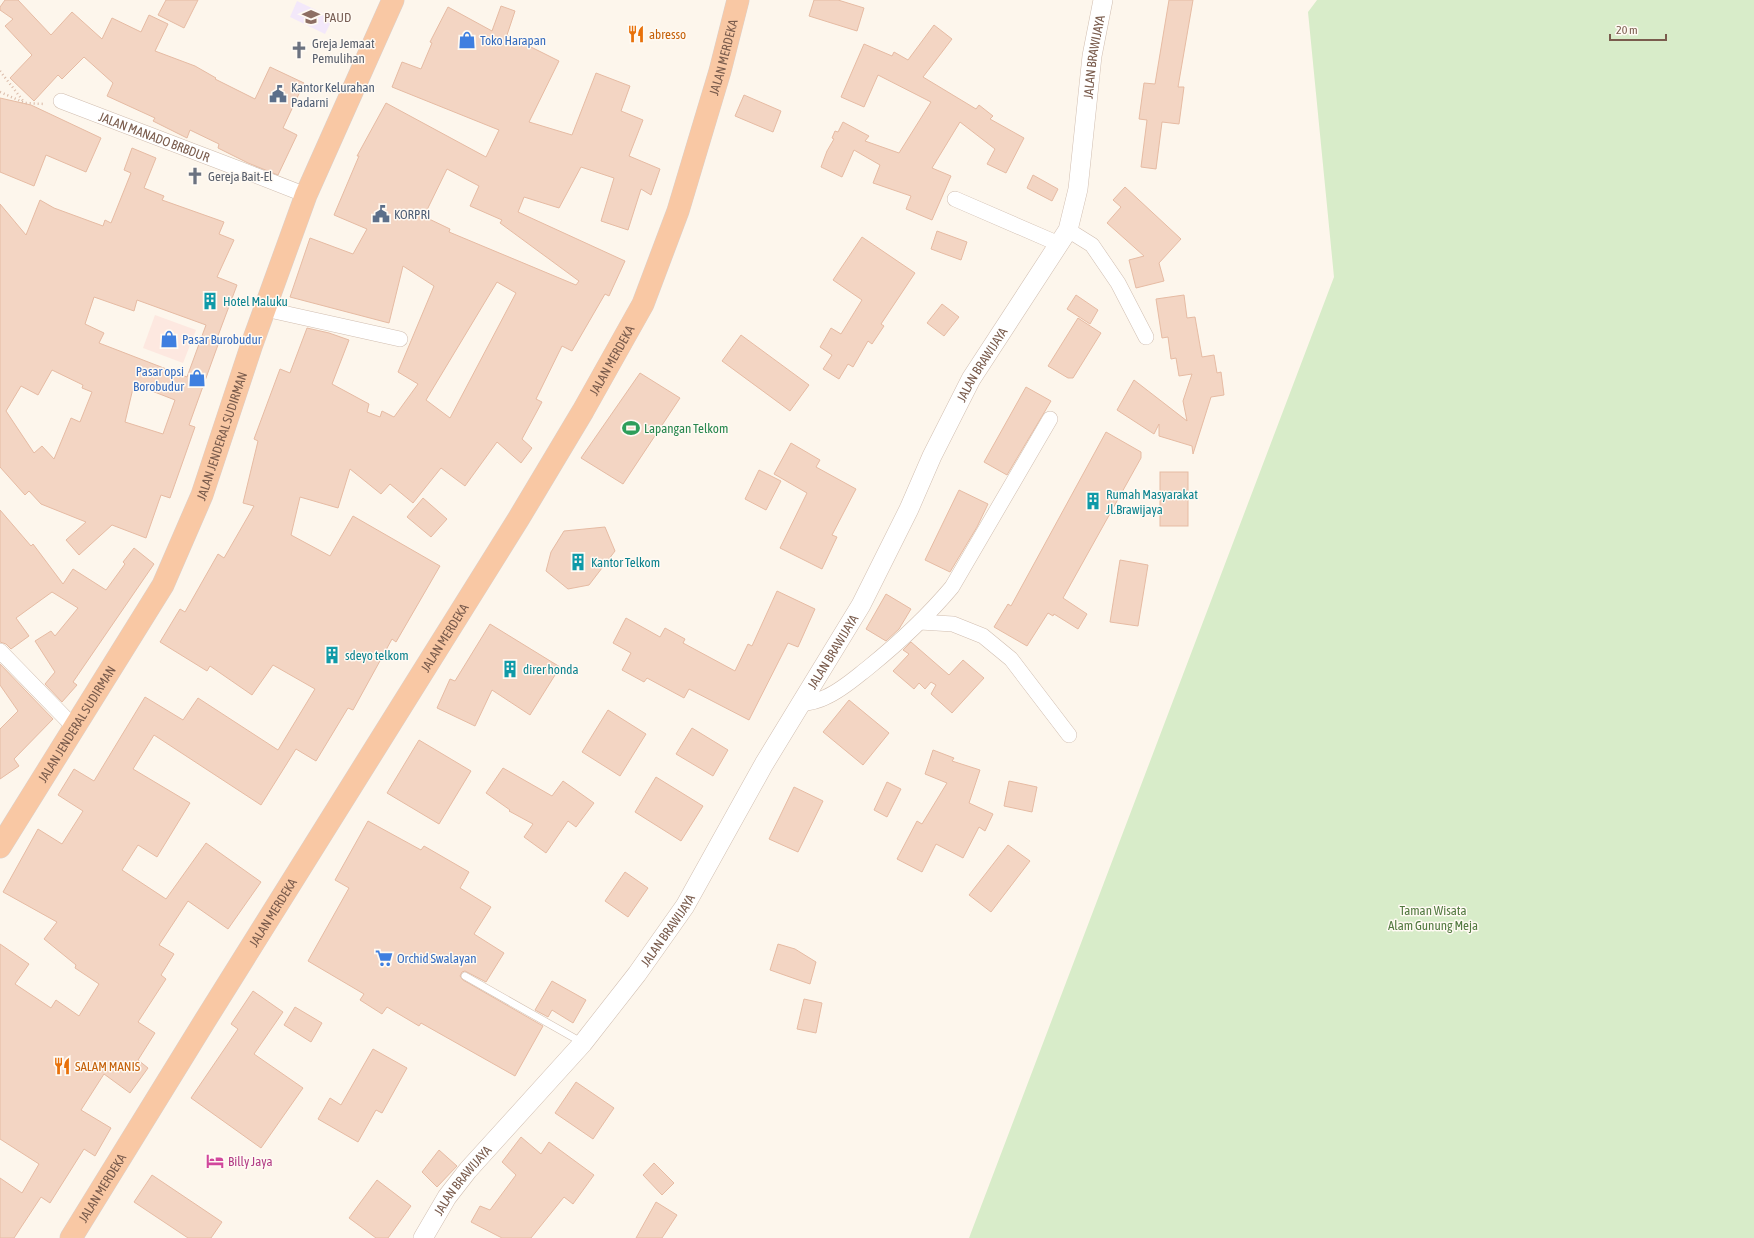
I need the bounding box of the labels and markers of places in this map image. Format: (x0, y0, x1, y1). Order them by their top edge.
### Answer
school or university icon: PAUD (301, 7, 321, 27)
place label: PAUD (324, 10, 351, 25)
restaurant icon: abresso (626, 24, 646, 44)
place label: abresso (649, 27, 686, 42)
shop icon: Toko Harapan (457, 30, 477, 50)
place label: Toko Harapan (480, 33, 546, 48)
place label: Greja Jemaat Pemulihan (312, 36, 375, 66)
church icon: Greja Jemaat Pemulihan (289, 40, 309, 60)
place label: Kantor Kelurahan Padarni (291, 80, 375, 110)
public building icon: Kantor Kelurahan Padarni (268, 84, 288, 104)
church icon: Gereja Bait-El (185, 166, 205, 186)
place label: Gereja Bait-El (208, 169, 273, 184)
public building icon: KORPRI (371, 204, 391, 224)
place label: KORPRI (394, 207, 430, 222)
building icon: Hotel Maluku (200, 291, 220, 311)
place label: Hotel Maluku (223, 294, 288, 309)
shop icon: Pasar Burobudur (159, 329, 179, 349)
place label: Pasar Burobudur (182, 332, 262, 347)
place label: Pasar opsi Borobudur (133, 364, 184, 394)
shop icon: Pasar opsi Borobudur (187, 368, 207, 388)
sports icon: Lapangan Telkom (621, 418, 641, 438)
place label: Lapangan Telkom (644, 421, 728, 436)
place label: Rumah Masyarakat Jl.Brawijaya (1106, 487, 1198, 517)
building icon: Rumah Masyarakat Jl.Brawijaya (1083, 491, 1103, 511)
building icon: Kantor Telkom (568, 552, 588, 572)
place label: Kantor Telkom (591, 555, 660, 570)
building icon: sdeyo telkom (322, 645, 342, 665)
place label: sdeyo telkom (345, 648, 409, 663)
building icon: direr honda (500, 659, 520, 679)
place label: direr honda (523, 662, 578, 677)
supermarket icon: Orchid Swalayan (374, 948, 394, 968)
place label: Orchid Swalayan (397, 951, 477, 966)
restaurant icon: SALAM MANIS (52, 1056, 72, 1076)
place label: SALAM MANIS (75, 1059, 141, 1074)
hotel icon: Billy Jaya (205, 1151, 225, 1171)
place label: Billy Jaya (228, 1154, 273, 1169)

